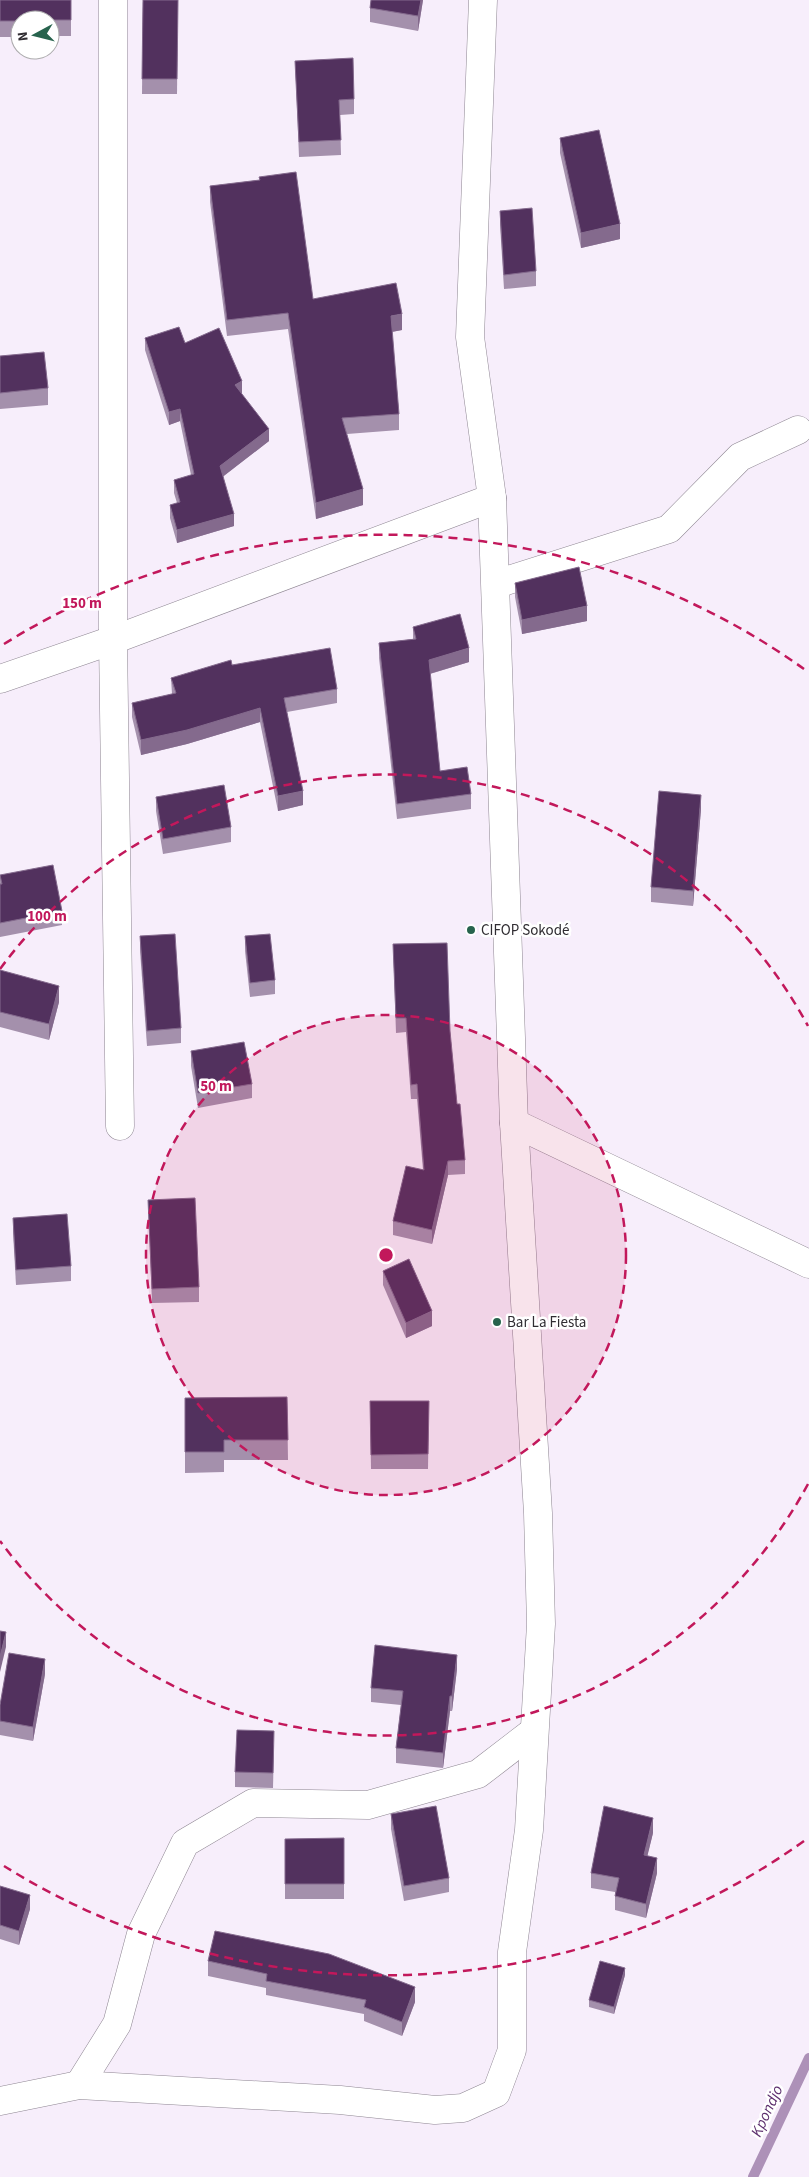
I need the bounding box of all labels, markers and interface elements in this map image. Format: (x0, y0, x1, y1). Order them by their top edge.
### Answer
north arrow (10, 10, 60, 60)
text: N (13, 31, 34, 42)
text: 150 m (62, 593, 102, 614)
text: 100 m (27, 906, 67, 927)
place label: CIFOP Sokodé (481, 920, 569, 941)
marker: CIFOP Sokodé (465, 924, 477, 936)
text: 50 m (200, 1076, 232, 1097)
centre of rings (377, 1246, 395, 1264)
place label: Bar La Fiesta (507, 1312, 586, 1333)
marker: Bar La Fiesta (491, 1316, 503, 1328)
water label: Kpondjo (745, 2082, 789, 2140)

